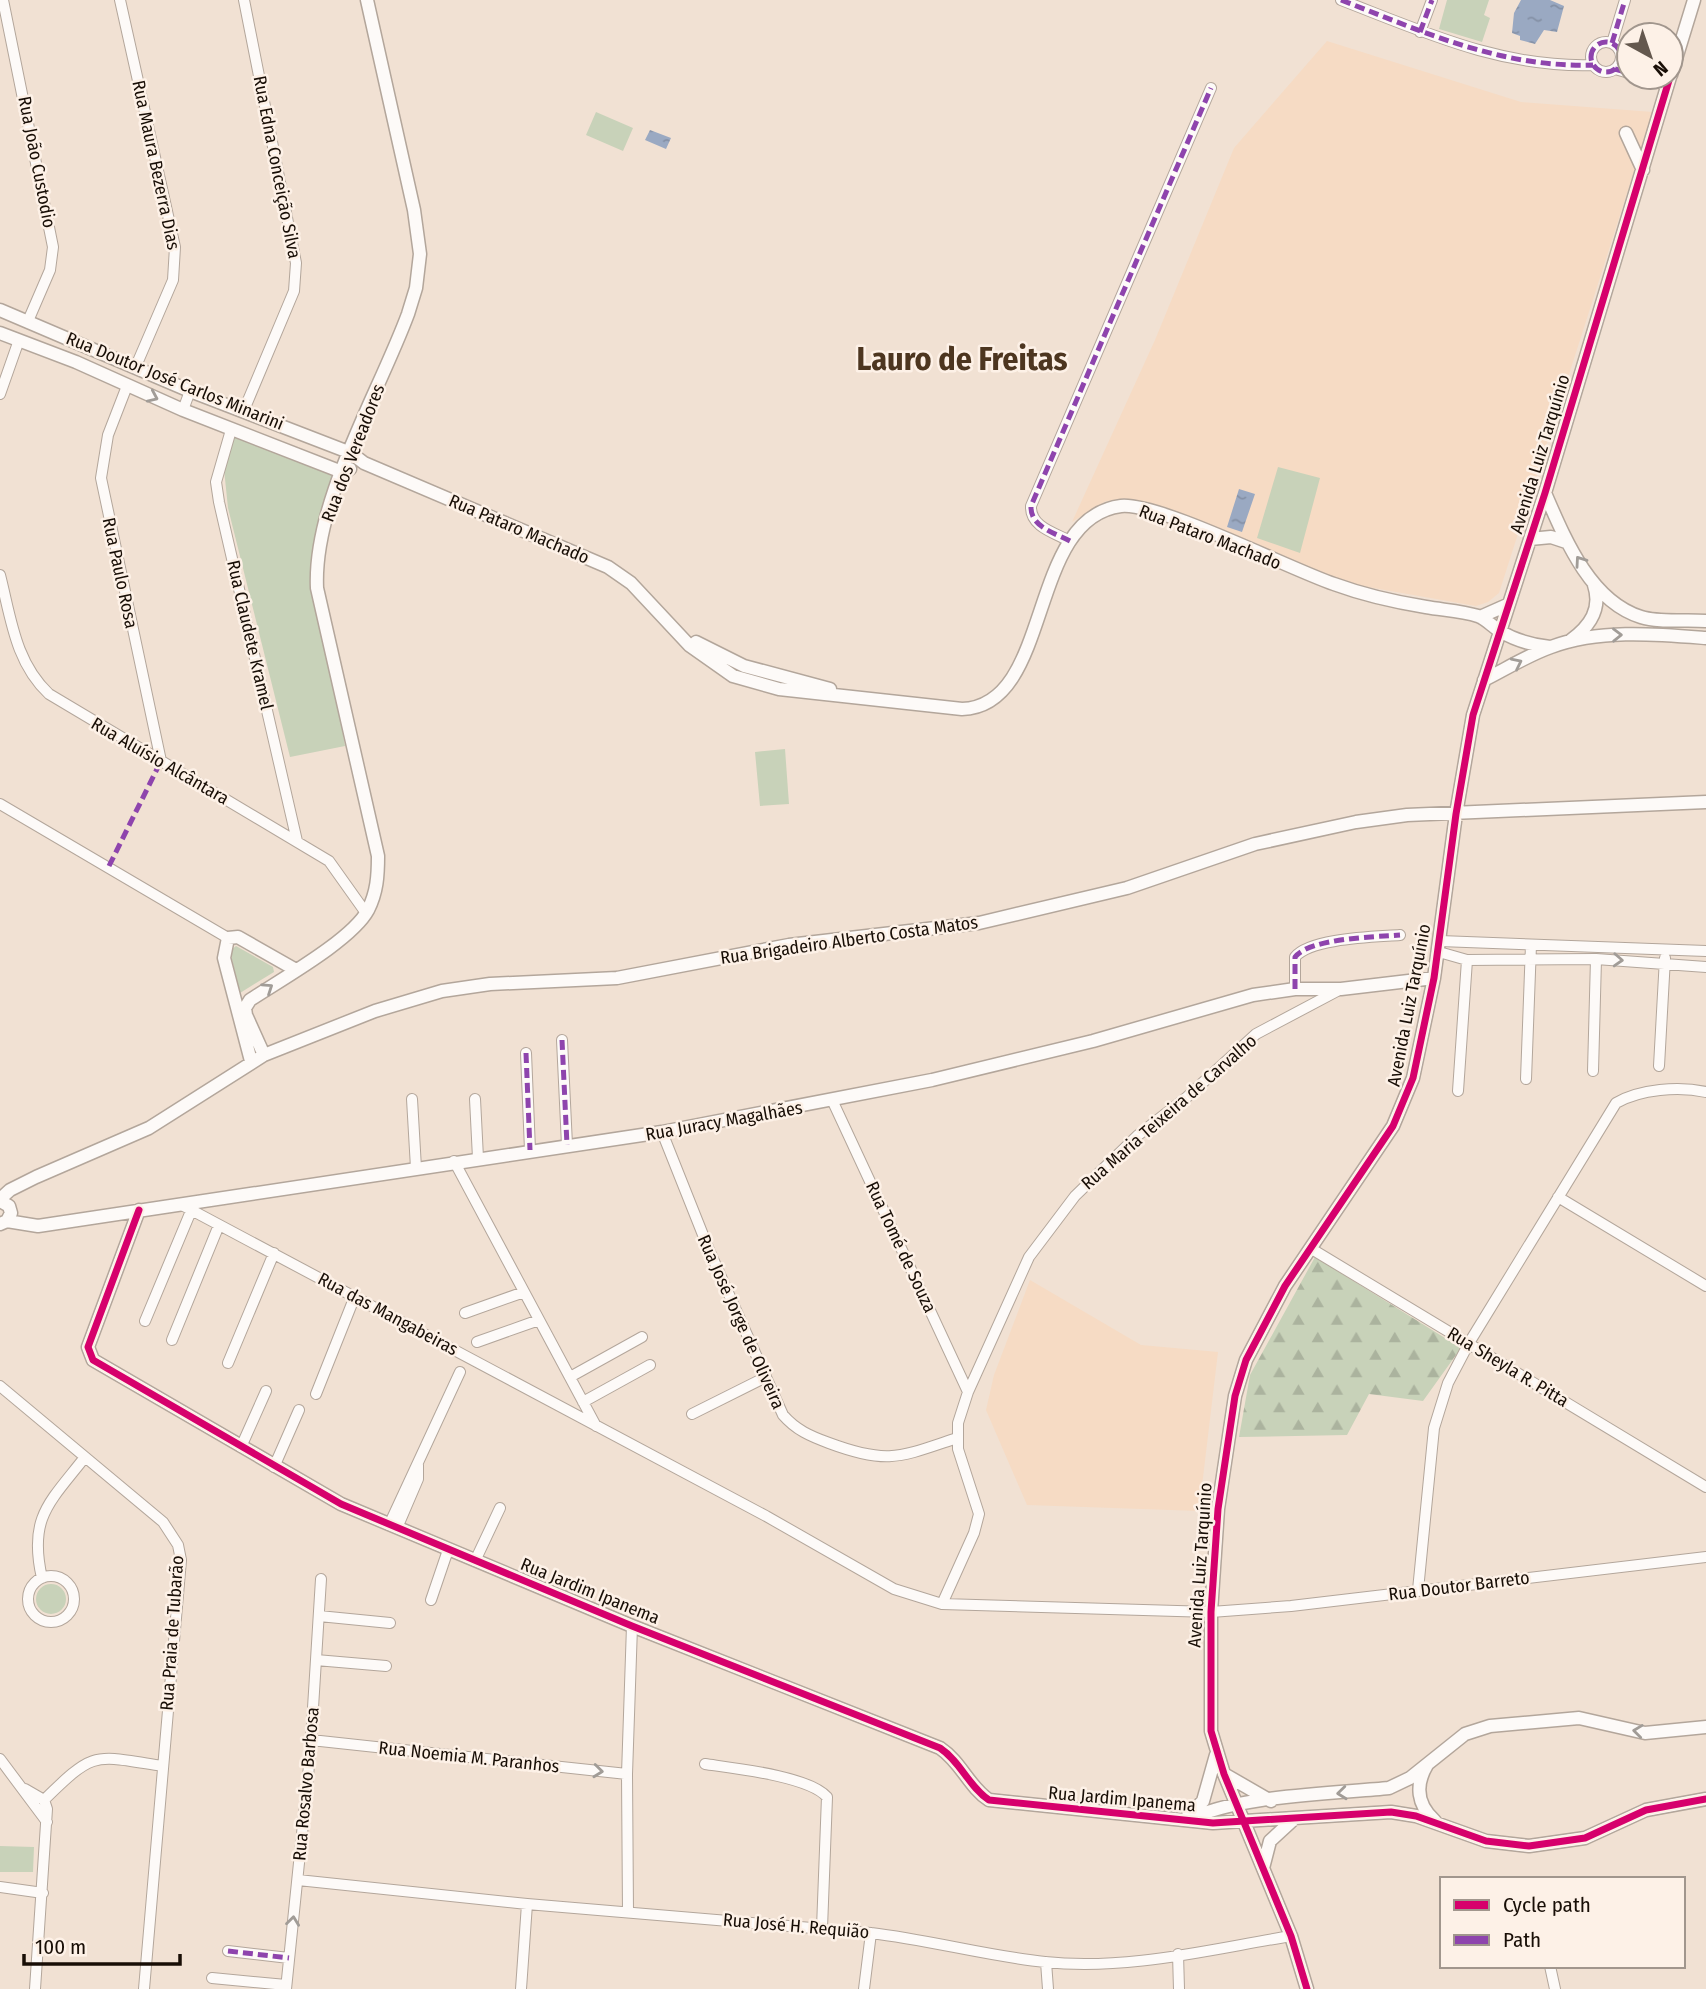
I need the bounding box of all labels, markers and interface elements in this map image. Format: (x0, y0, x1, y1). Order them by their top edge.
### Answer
north arrow (1615, 21, 1685, 91)
text: N (1649, 56, 1672, 81)
street label: Rua Edna Conceição Silva (248, 74, 306, 260)
street label: Rua Maura Bezerra Dias (127, 78, 185, 252)
street label: Rua João Custodio (13, 94, 61, 230)
street label: Rua Doutor José Carlos Minarini (63, 327, 287, 435)
district label: Lauro de Freitas (856, 340, 1068, 378)
street label: Avenida Luiz Tarquínio (1505, 372, 1575, 536)
street label: Rua dos Vereadores (317, 381, 389, 525)
one-way arrow (146, 389, 158, 403)
street label: Rua Pataro Machado (445, 489, 593, 569)
street label: Rua Pataro Machado (1136, 500, 1284, 574)
street label: Rua Paulo Rosa (98, 516, 143, 631)
one-way arrow (1575, 556, 1588, 569)
street label: Rua Claudete Kramel (222, 558, 278, 712)
one-way arrow (1611, 628, 1622, 643)
one-way arrow (1510, 658, 1522, 672)
street label: Rua Aluísio Alcântara (87, 713, 233, 809)
street label: Rua Brigadeiro Alberto Costa Matos (719, 911, 979, 969)
street label: Avenida Luiz Tarquínio (1382, 922, 1436, 1088)
one-way arrow (1613, 953, 1624, 968)
one-way arrow (261, 983, 274, 996)
street label: Rua Maria Teixeira de Carvalho (1077, 1030, 1261, 1194)
street label: Rua Juracy Magalhães (644, 1096, 804, 1146)
street label: Rua Tomé de Souza (861, 1178, 941, 1316)
street label: Rua José Jorge de Oliveira (693, 1231, 789, 1413)
street label: Rua das Mangabeiras (314, 1268, 462, 1360)
street label: Rua Sheyla R. Pitta (1443, 1322, 1573, 1412)
street label: Avenida Luiz Tarquínio (1183, 1482, 1217, 1648)
street label: Rua Jardim Ipanema (517, 1553, 663, 1629)
street label: Rua Praia de Tubarão (156, 1555, 188, 1711)
street label: Rua Doutor Barreto (1387, 1566, 1531, 1606)
street label: Rua Rosalvo Barbosa (288, 1706, 324, 1862)
one-way arrow (1632, 1724, 1644, 1739)
street label: Rua Noemia M. Paranhos (377, 1737, 561, 1777)
one-way arrow (592, 1764, 604, 1779)
street label: Rua Jardim Ipanema (1047, 1782, 1197, 1816)
one-way arrow (1336, 1785, 1347, 1800)
legend (1440, 1877, 1685, 1968)
text: Cycle path (1503, 1892, 1591, 1918)
street label: Rua José H. Requião (722, 1909, 870, 1943)
one-way arrow (286, 1915, 301, 1927)
scale bar (24, 1923, 180, 1967)
text: Path (1503, 1927, 1541, 1953)
text: 100 m (35, 1934, 86, 1960)

